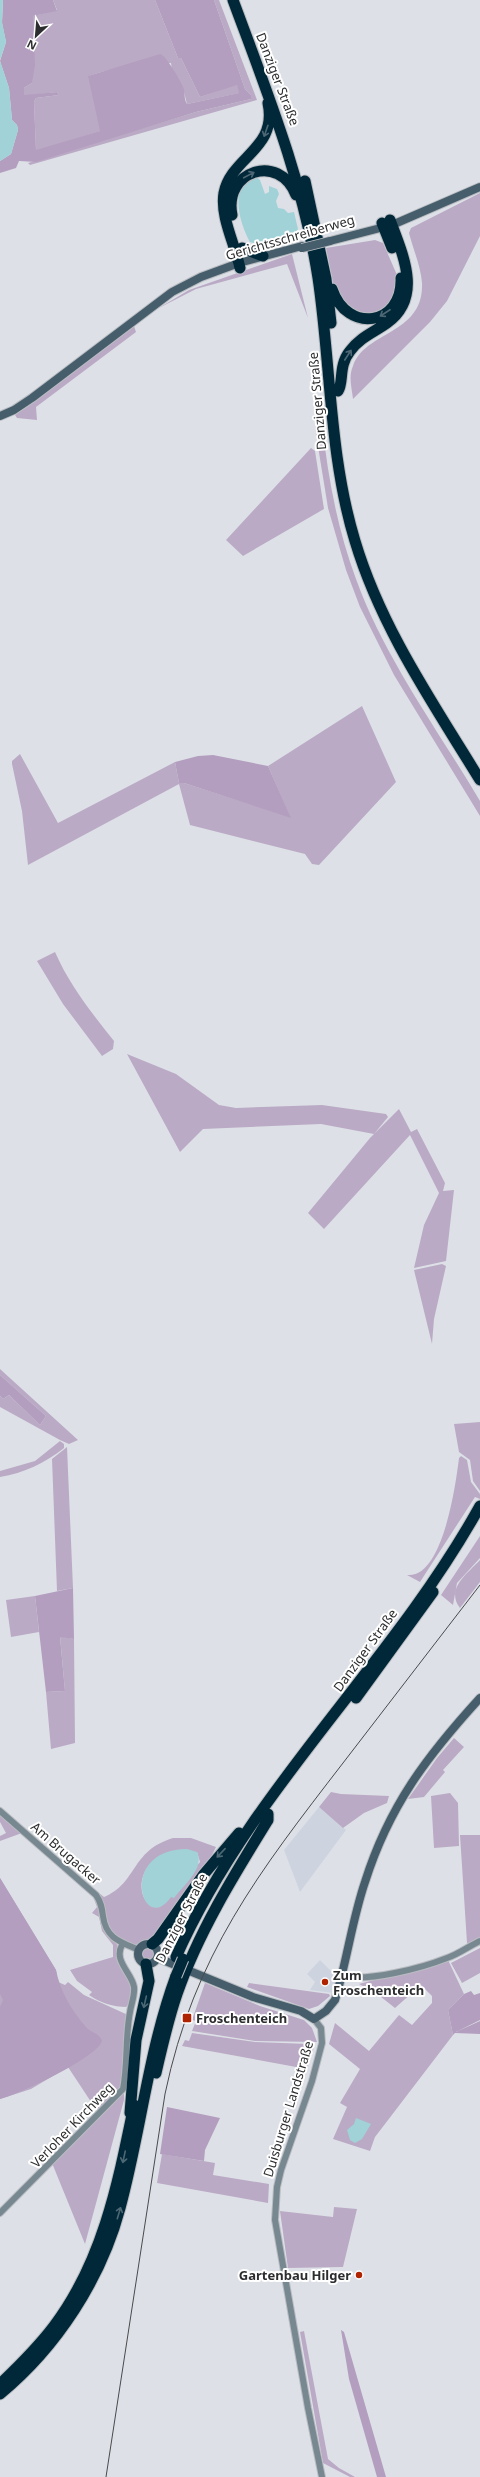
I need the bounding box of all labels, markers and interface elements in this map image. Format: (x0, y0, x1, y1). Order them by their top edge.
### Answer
north arrow (16, 16, 56, 56)
street label: Danziger Straße (252, 30, 304, 128)
text: N (24, 37, 39, 54)
one-way arrow (262, 125, 270, 137)
one-way arrow (243, 171, 255, 178)
street label: Gerichtsschreiberweg (223, 210, 357, 264)
one-way arrow (379, 309, 390, 317)
one-way arrow (344, 349, 352, 360)
street label: Danziger Straße (304, 351, 330, 451)
street label: Danziger Straße (329, 1605, 401, 1695)
street label: Am Brugacker (27, 1818, 105, 1889)
one-way arrow (216, 1848, 226, 1858)
street label: Danziger Straße (151, 1870, 211, 1966)
place label: Zum Froschenteich (333, 1966, 424, 1999)
marker: Zum Froschenteich (320, 1977, 330, 1987)
one-way arrow (141, 1996, 149, 2009)
place label: Froschenteich (196, 2009, 287, 2027)
marker: Froschenteich (181, 2012, 193, 2024)
street label: Duisburger Landstraße (259, 2039, 317, 2179)
street label: Verloher Kirchweg (27, 2078, 117, 2172)
one-way arrow (119, 2150, 127, 2163)
one-way arrow (115, 2208, 123, 2220)
place label: Gartenbau Hilger (239, 2266, 351, 2284)
marker: Gartenbau Hilger (354, 2270, 364, 2280)

